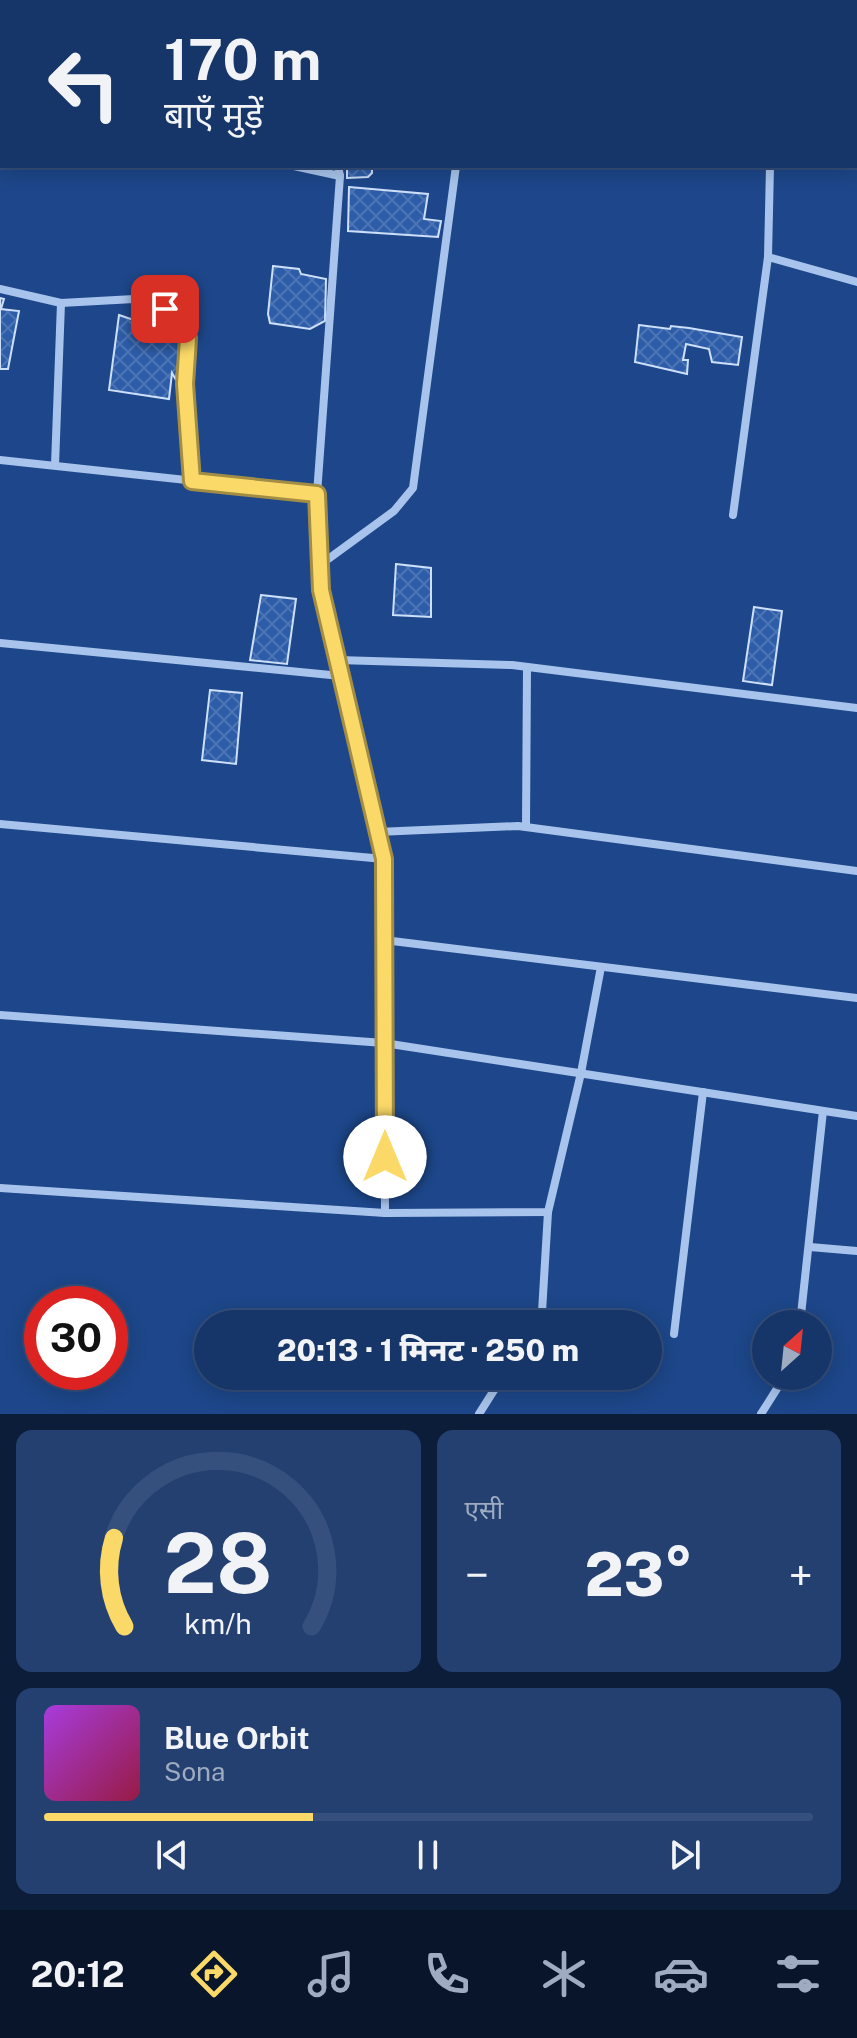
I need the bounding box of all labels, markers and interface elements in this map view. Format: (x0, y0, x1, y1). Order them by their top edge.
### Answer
text: 170 m (164, 27, 321, 93)
icon: left (32, 32, 136, 136)
text: बाएँ मुड़ें (164, 94, 263, 136)
pin (131, 275, 199, 343)
icon: arrive (143, 287, 187, 331)
position arrow (343, 1115, 427, 1199)
speed limit sign: 30 (24, 1286, 128, 1390)
north arrow (752, 1310, 832, 1390)
map controls (752, 1310, 832, 1390)
text: 20:13 · 1 मिनट · 250 m (277, 1332, 579, 1368)
text: एसी (465, 1494, 503, 1525)
text: 28 (164, 1514, 273, 1612)
text: 23° (584, 1539, 693, 1610)
text: − (465, 1549, 489, 1601)
text: + (789, 1549, 813, 1601)
text: km/h (185, 1607, 252, 1640)
text: Blue Orbit (164, 1720, 310, 1756)
text: Sona (164, 1756, 225, 1787)
icon: previous (150, 1833, 194, 1877)
icon: pause (406, 1833, 450, 1877)
icon: next (663, 1833, 707, 1877)
icon: directions (186, 1946, 242, 2002)
icon: music (303, 1946, 359, 2002)
icon: phone (419, 1946, 475, 2002)
icon: climate (536, 1946, 592, 2002)
icon: car (653, 1946, 709, 2002)
icon: filters (770, 1946, 826, 2002)
text: 20:12 (30, 1953, 125, 1995)

